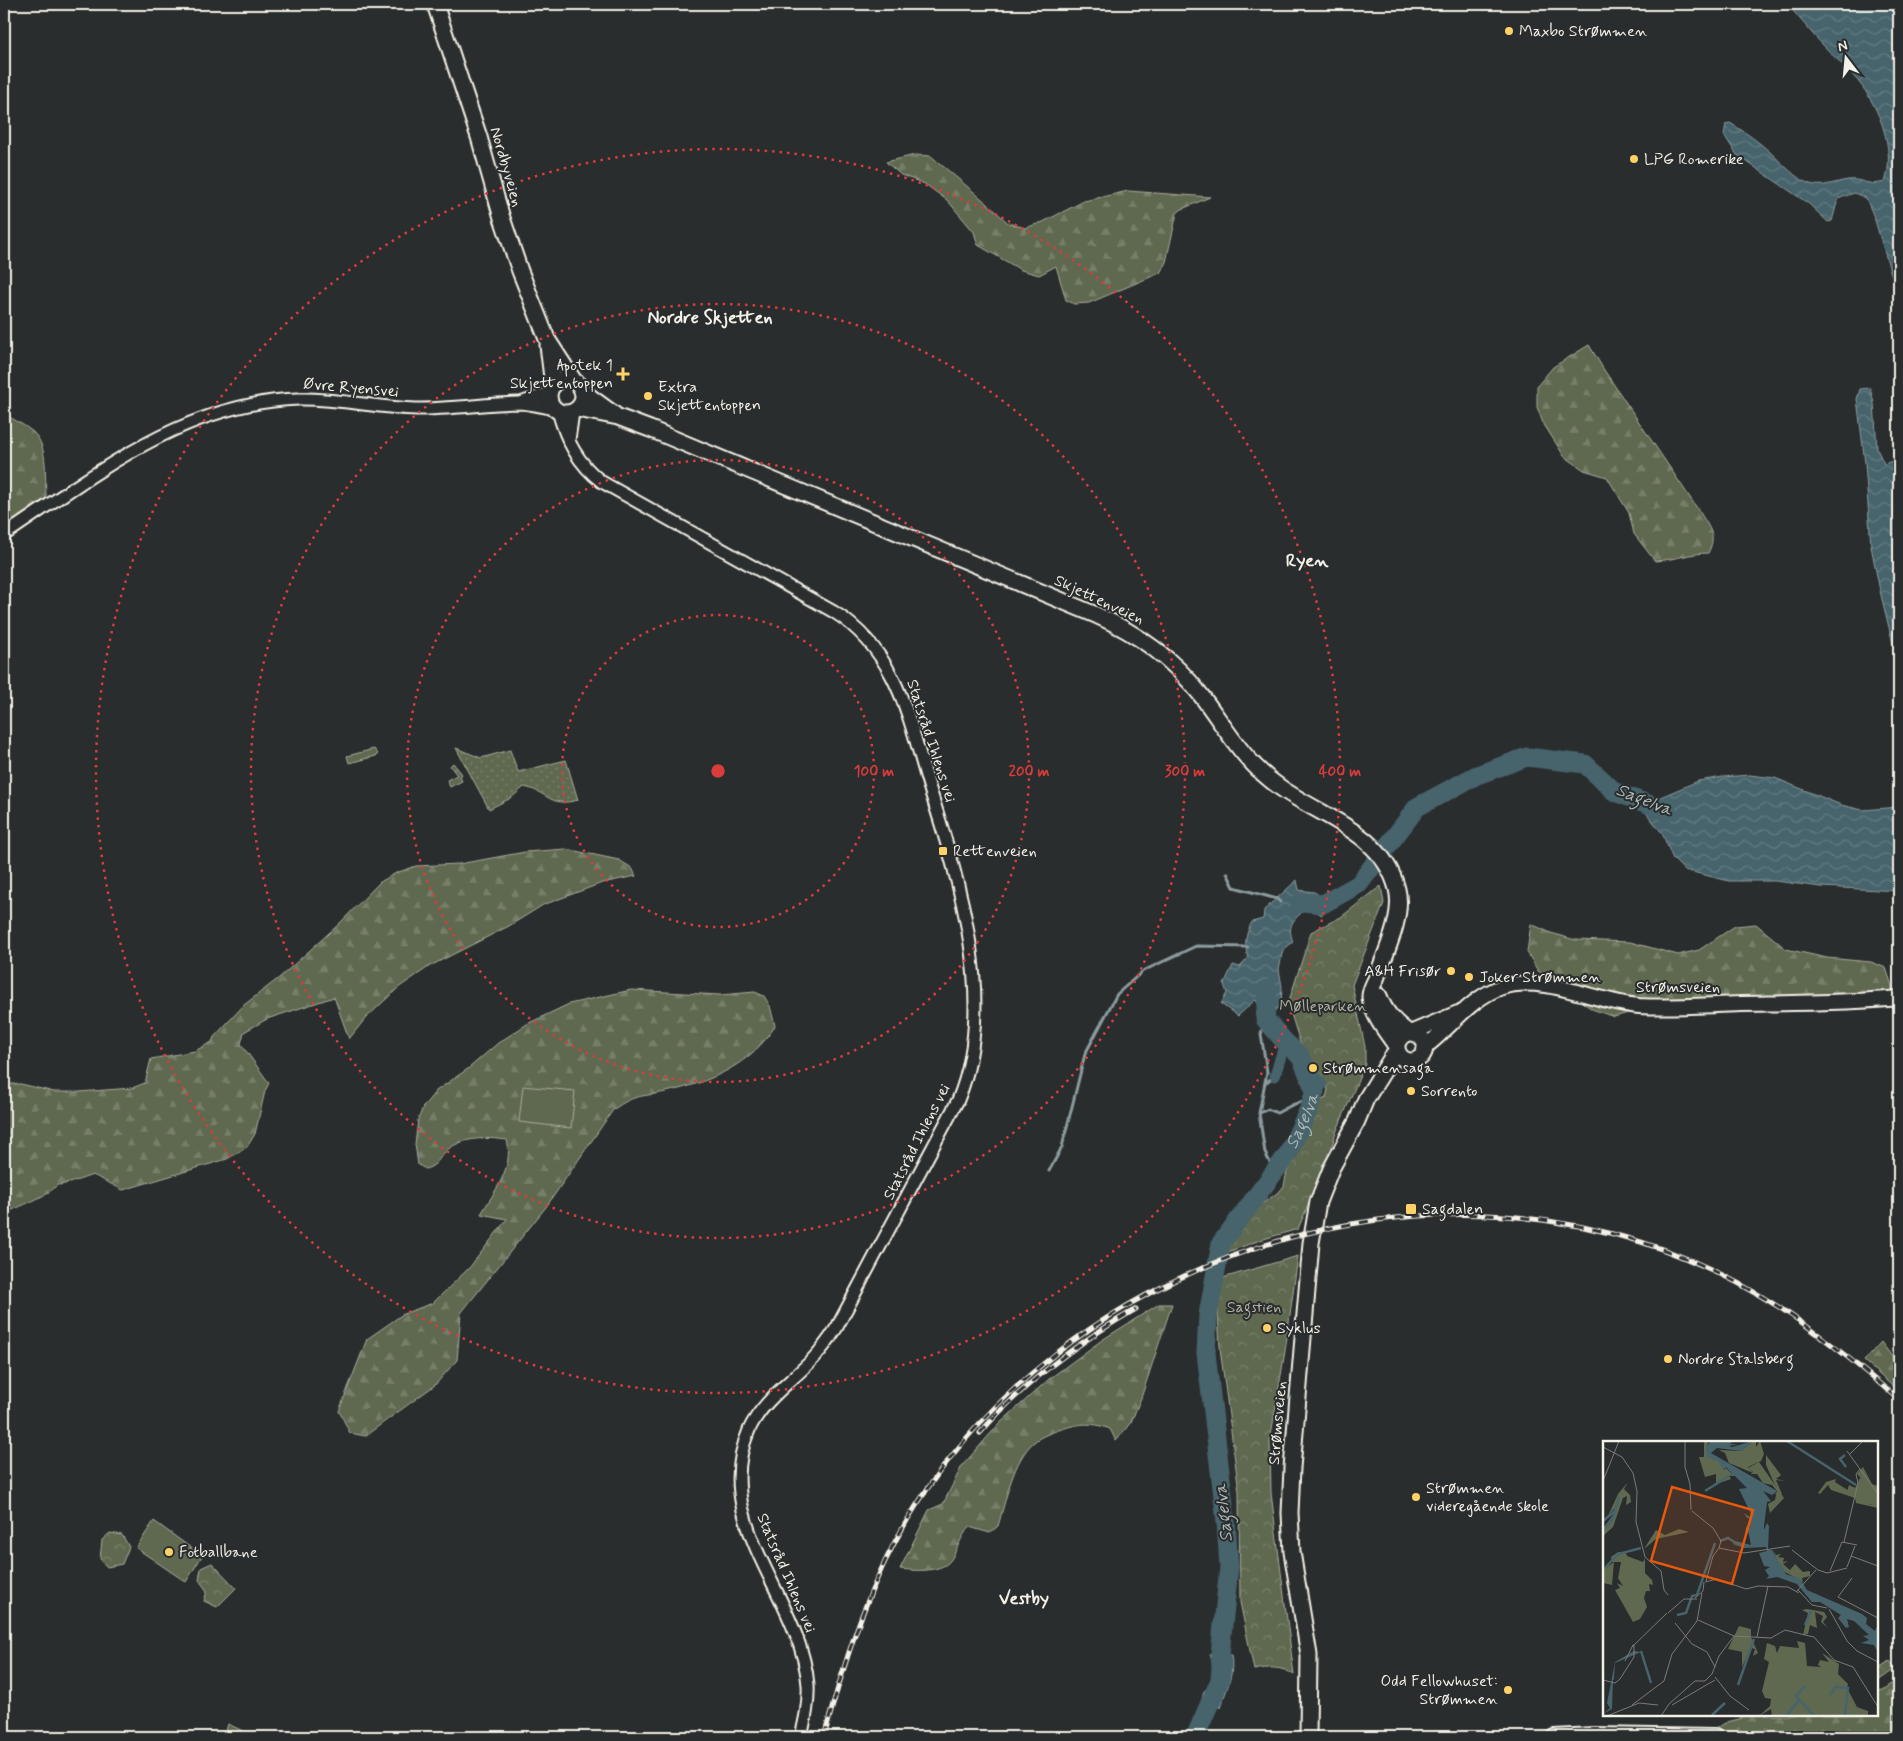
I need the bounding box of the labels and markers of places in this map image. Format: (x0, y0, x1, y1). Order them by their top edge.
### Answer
place label: Maxbo Strømmen (1519, 21, 1648, 42)
marker: Maxbo Strømmen (1503, 25, 1515, 37)
place label: LPG Romerike (1644, 149, 1744, 170)
marker: LPG Romerike (1628, 153, 1640, 165)
place label: Apotek 1 Skjettentoppen (510, 355, 613, 394)
marker: Apotek 1 Skjettentoppen (617, 368, 629, 380)
place label: Extra Skjettentoppen (658, 377, 761, 416)
marker: Extra Skjettentoppen (642, 390, 654, 402)
centre of rings (709, 762, 727, 780)
place label: Rettenveien (953, 841, 1037, 862)
marker: Rettenveien (937, 845, 949, 857)
place label: A&H Frisør (1364, 961, 1441, 982)
marker: A&H Frisør (1445, 965, 1457, 977)
place label: Joker Strømmen (1479, 967, 1601, 988)
marker: Joker Strømmen (1463, 971, 1475, 983)
place label: Strømmensaga (1323, 1058, 1434, 1080)
marker: Strømmensaga (1307, 1062, 1319, 1074)
place label: Sorrento (1421, 1081, 1477, 1102)
marker: Sorrento (1405, 1085, 1417, 1097)
place label: Sagdalen (1422, 1199, 1483, 1221)
marker: Sagdalen (1404, 1202, 1418, 1216)
place label: Syklus (1277, 1318, 1321, 1339)
marker: Syklus (1261, 1322, 1273, 1334)
place label: Nordre Stalsberg (1678, 1349, 1794, 1371)
marker: Nordre Stalsberg (1662, 1353, 1674, 1365)
place label: Strømmen videregående skole (1426, 1478, 1549, 1517)
marker: Strømmen videregående skole (1410, 1491, 1422, 1503)
place label: Fotballbane (179, 1542, 258, 1563)
marker: Fotballbane (163, 1546, 175, 1558)
place label: Odd Fellowhuset: Strømmen (1381, 1671, 1498, 1710)
marker: Odd Fellowhuset: Strømmen (1502, 1684, 1514, 1696)

